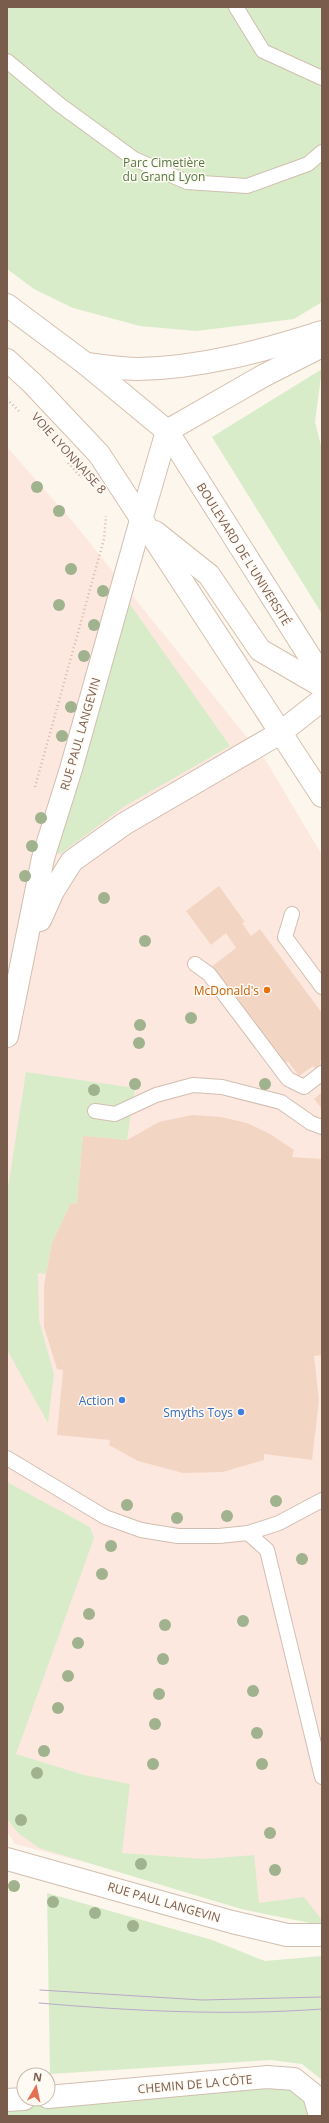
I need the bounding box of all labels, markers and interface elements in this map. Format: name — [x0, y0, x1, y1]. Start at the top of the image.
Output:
park label: Parc Cimetière du Grand Lyon — [123, 154, 205, 185]
street label: VOIE LYONNAISE 8 — [28, 409, 110, 497]
street label: BOULEVARD DE L'UNIVERSITÉ — [193, 479, 295, 629]
street label: RUE PAUL LANGEVIN — [56, 676, 104, 792]
place label: McDonald's — [194, 982, 259, 999]
marker: McDonald's — [262, 985, 272, 995]
place label: Action — [79, 1392, 114, 1409]
marker: Action — [117, 1395, 127, 1405]
place label: Smyths Toys — [163, 1404, 233, 1421]
marker: Smyths Toys — [236, 1407, 246, 1417]
street label: RUE PAUL LANGEVIN — [106, 1878, 222, 1926]
north arrow — [16, 2067, 56, 2107]
text: N — [32, 2069, 43, 2085]
street label: CHEMIN DE LA CÔTE — [137, 2071, 253, 2097]

